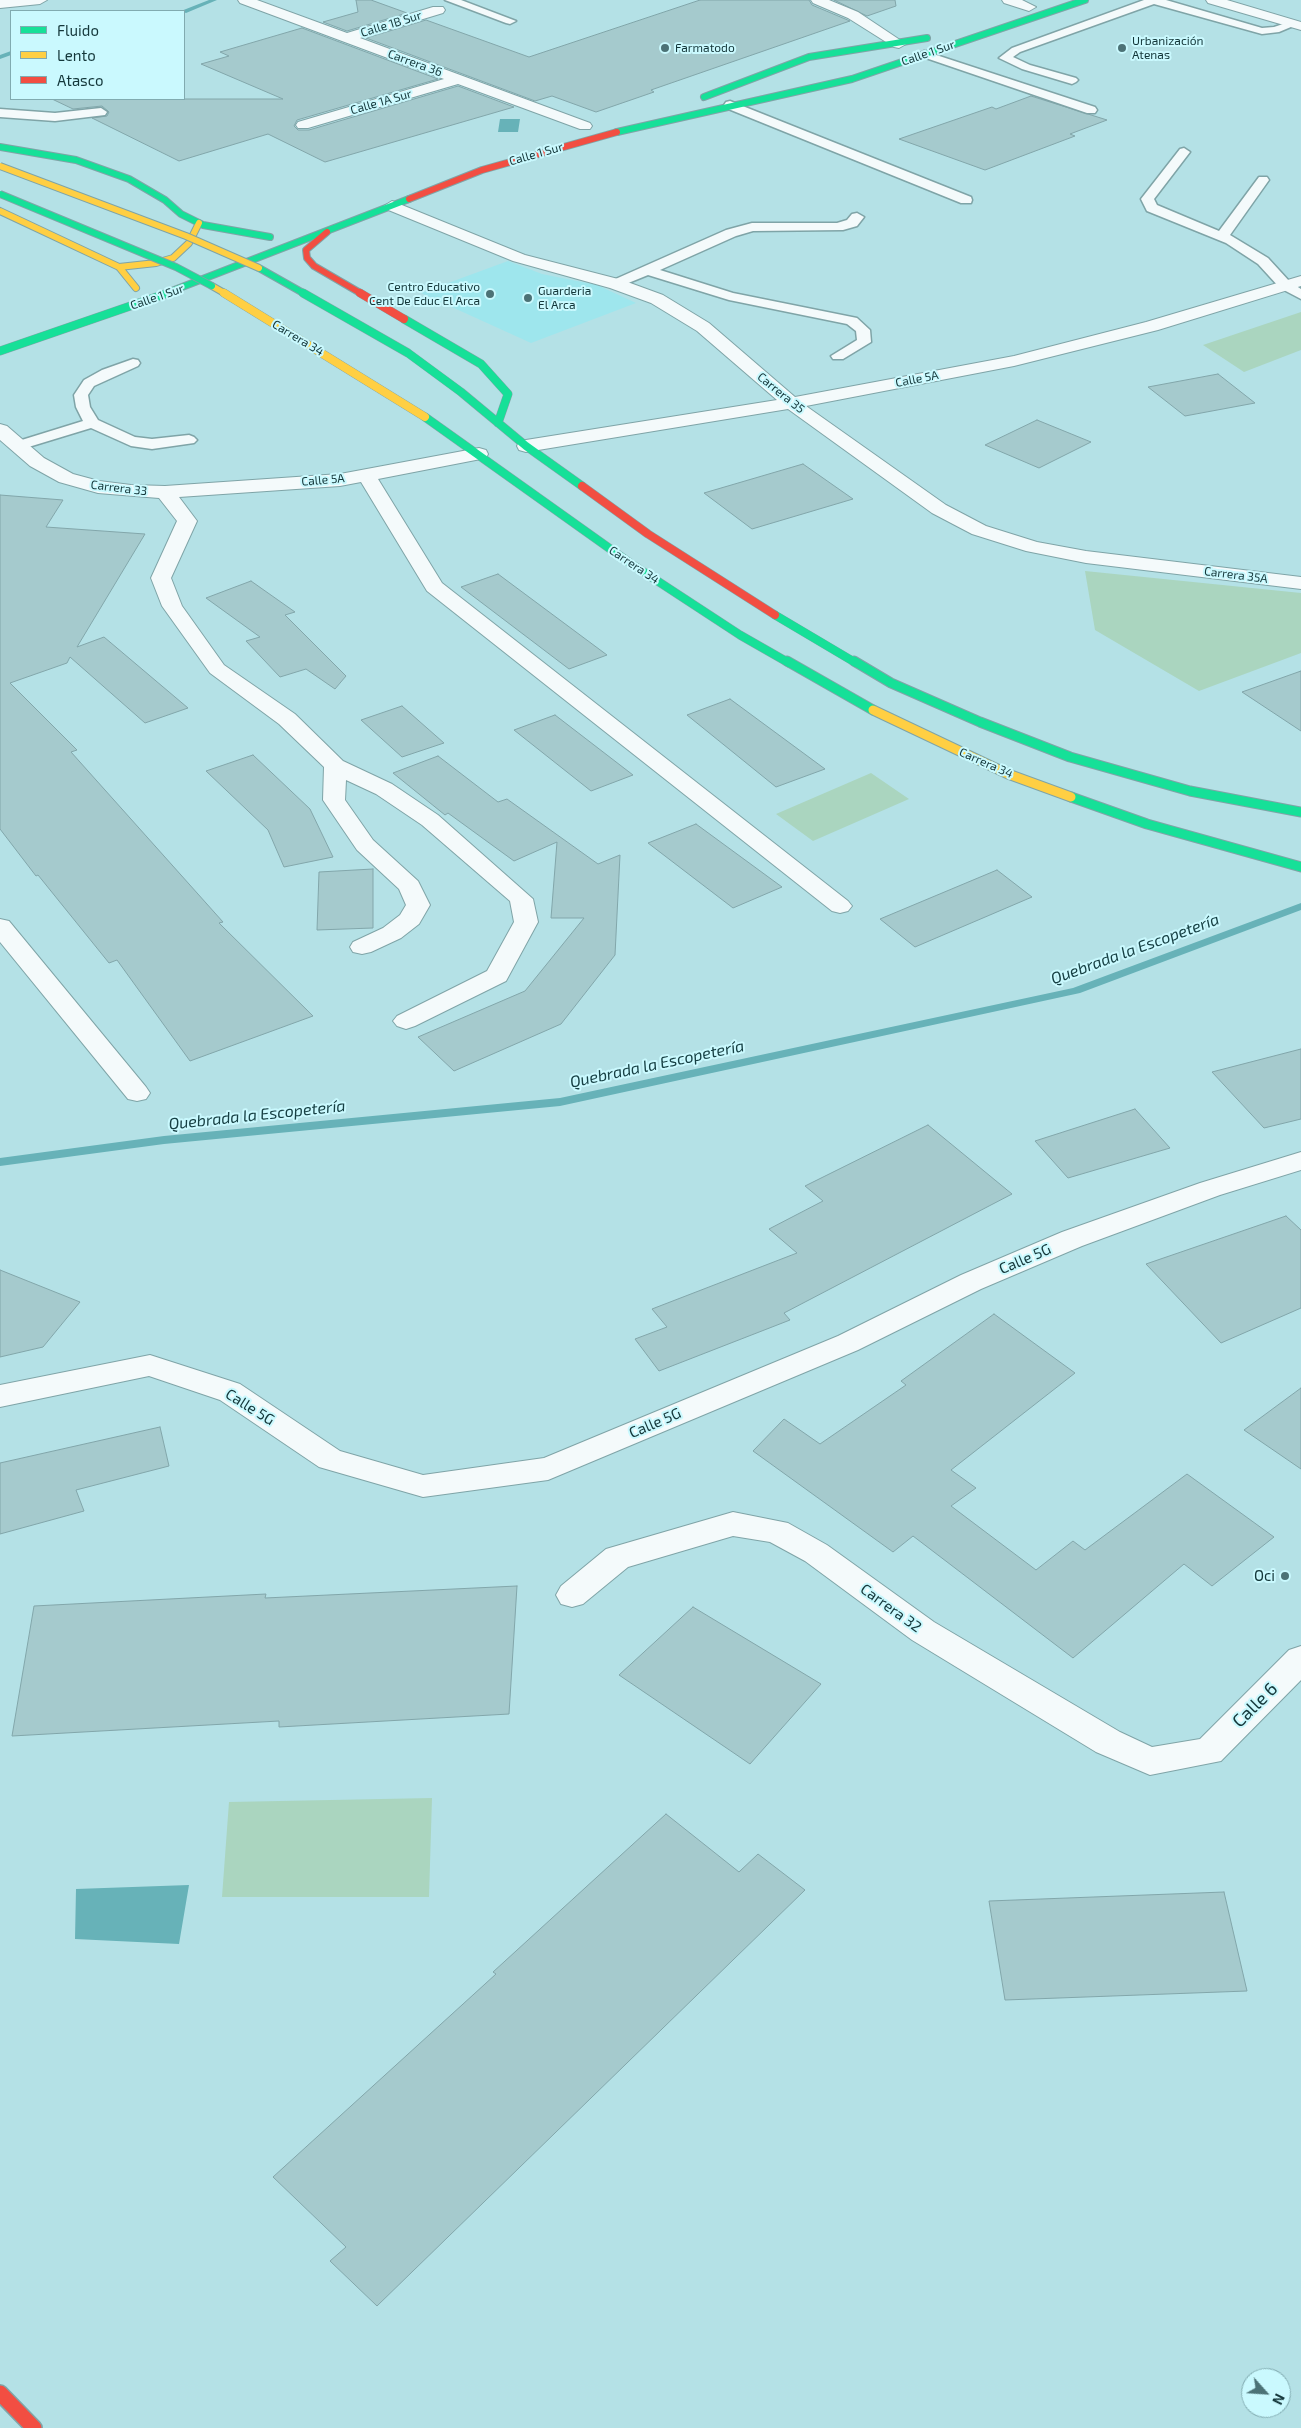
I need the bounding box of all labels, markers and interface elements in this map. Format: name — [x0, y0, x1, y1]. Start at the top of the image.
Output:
street label: Calle 1B Sur — [359, 8, 423, 40]
legend — [10, 10, 185, 100]
text: Fluido — [57, 21, 99, 39]
place label: Urbanización Atenas — [1132, 34, 1204, 62]
street label: Calle 1 Sur — [899, 37, 957, 69]
place label: Farmatodo — [675, 41, 735, 55]
marker: Farmatodo — [659, 42, 671, 54]
marker: Urbanización Atenas — [1116, 42, 1128, 54]
text: Lento — [57, 46, 96, 64]
street label: Carrera 36 — [386, 46, 444, 80]
text: Atasco — [57, 71, 103, 89]
street label: Calle 1A Sur — [349, 86, 413, 118]
street label: Calle 1 Sur — [507, 139, 565, 169]
place label: Centro Educativo Cent De Educ El Arca — [369, 280, 480, 308]
street label: Calle 1 Sur — [128, 281, 186, 313]
place label: Guarderia El Arca — [538, 284, 591, 312]
marker: Centro Educativo Cent De Educ El Arca — [484, 288, 496, 300]
marker: Guarderia El Arca — [522, 292, 534, 304]
street label: Carrera 34 — [270, 317, 326, 359]
street label: Calle 5A — [894, 368, 940, 390]
street label: Carrera 35 — [755, 370, 807, 416]
street label: Calle 5A — [301, 471, 345, 489]
street label: Carrera 33 — [90, 477, 148, 499]
street label: Carrera 34 — [606, 543, 662, 587]
street label: Carrera 35A — [1203, 564, 1269, 586]
street label: Carrera 34 — [957, 745, 1015, 781]
water label: Quebrada la Escopetería — [1048, 910, 1222, 988]
water label: Quebrada la Escopetería — [568, 1036, 746, 1092]
water label: Quebrada la Escopetería — [168, 1096, 346, 1134]
street label: Calle 5G — [996, 1240, 1054, 1278]
street label: Calle 5G — [222, 1385, 278, 1429]
street label: Calle 5G — [626, 1404, 684, 1442]
place label: Oci — [1254, 1567, 1275, 1585]
marker: Oci — [1279, 1570, 1291, 1582]
street label: Carrera 32 — [857, 1580, 925, 1636]
street label: Calle 6 — [1228, 1678, 1282, 1732]
north arrow — [1241, 2368, 1291, 2418]
text: N — [1269, 2391, 1289, 2408]

